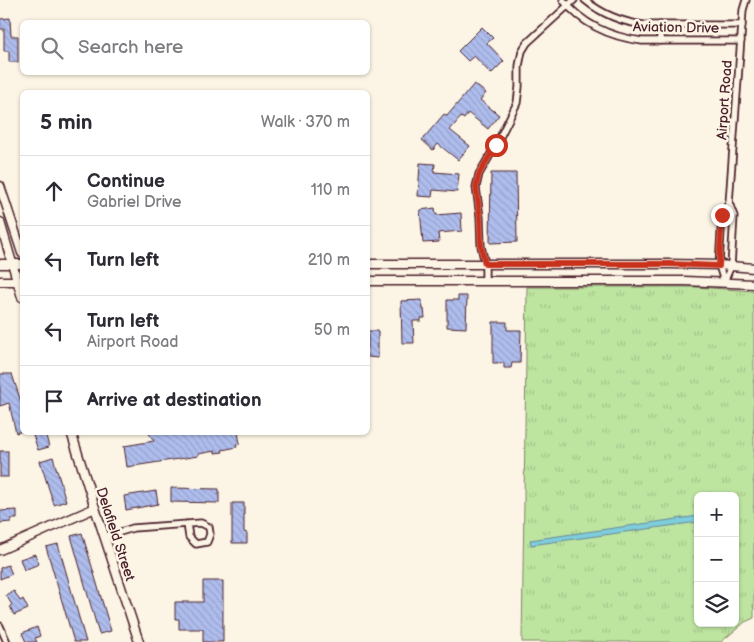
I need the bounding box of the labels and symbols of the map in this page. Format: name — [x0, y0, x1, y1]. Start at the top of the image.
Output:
street label: Aviation Drive — [633, 18, 719, 37]
street label: Airport Road — [713, 59, 736, 141]
route start — [485, 134, 508, 157]
route end — [711, 204, 734, 227]
street label: Delafield Street — [92, 485, 139, 584]

